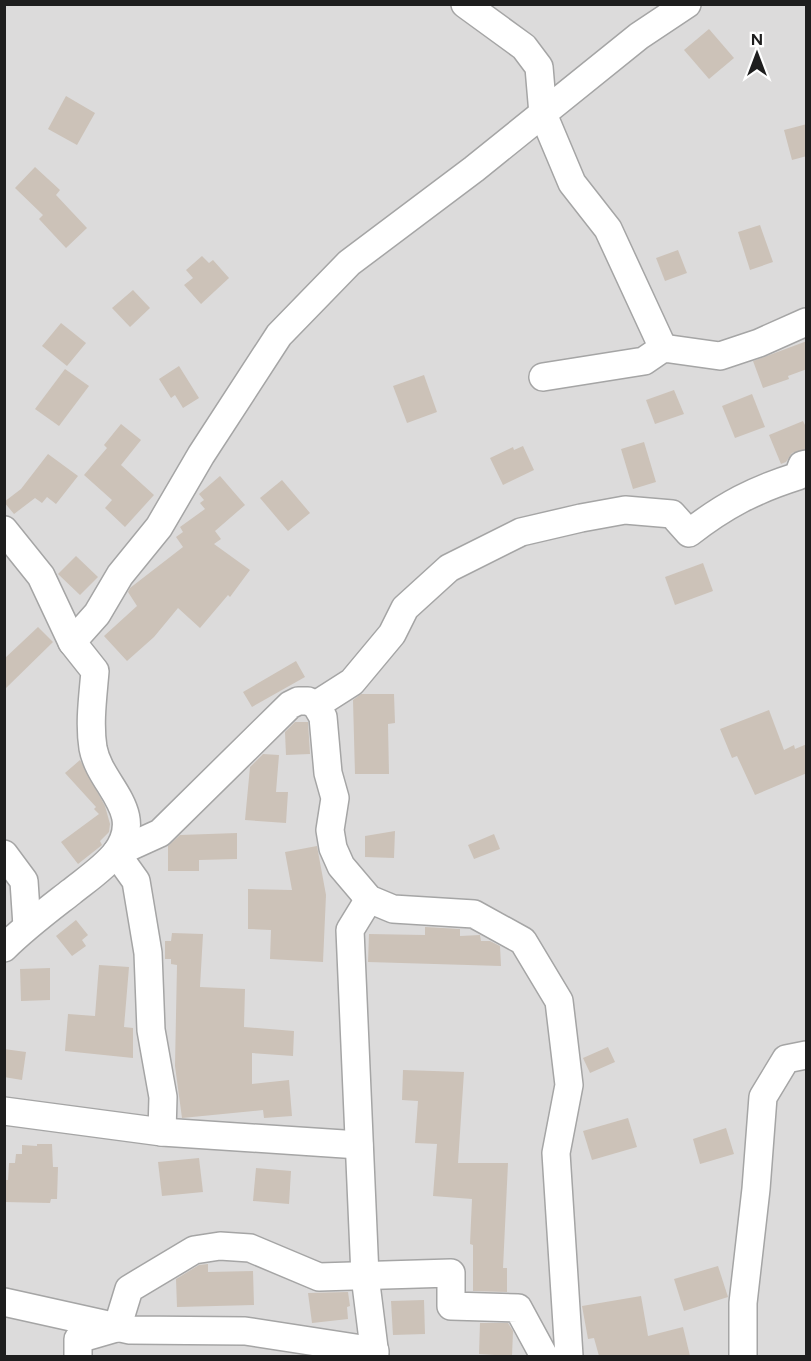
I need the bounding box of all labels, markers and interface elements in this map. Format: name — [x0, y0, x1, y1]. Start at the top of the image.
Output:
north arrow — [727, 24, 787, 84]
text: N — [751, 30, 763, 49]

